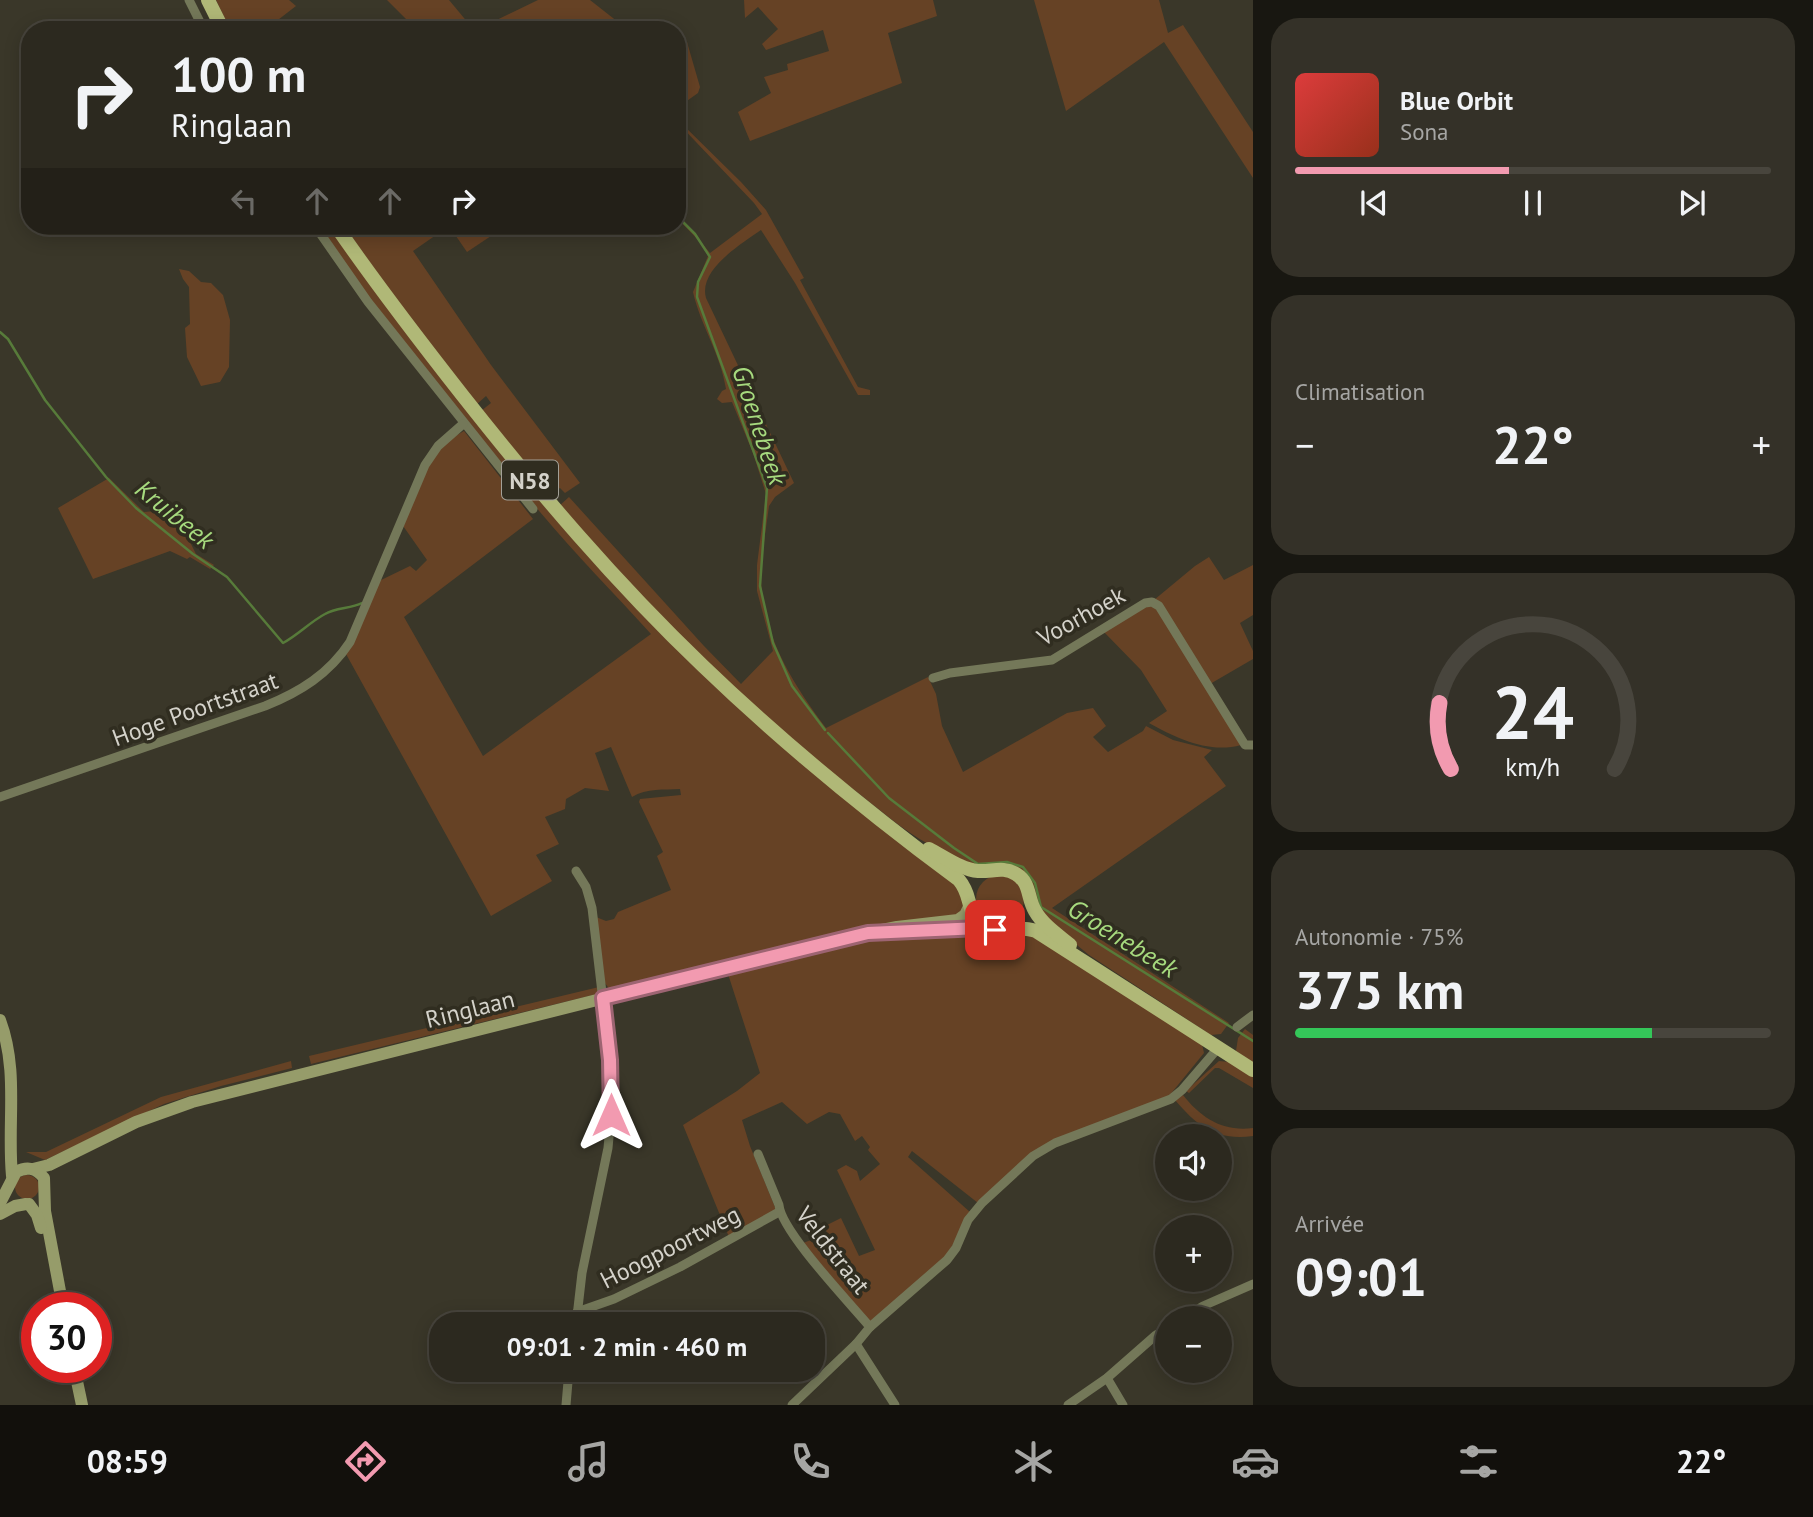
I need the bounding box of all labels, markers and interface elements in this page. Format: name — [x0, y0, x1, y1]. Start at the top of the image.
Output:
text: 100 m — [171, 42, 306, 106]
icon: right — [56, 49, 147, 140]
text: Blue Orbit — [1400, 84, 1513, 117]
text: Ringlaan — [171, 104, 292, 146]
text: Sona — [1400, 117, 1449, 146]
icon: left — [225, 182, 263, 220]
icon: ahead — [298, 182, 336, 220]
icon: ahead — [371, 182, 409, 220]
icon: right — [444, 182, 482, 220]
icon: previous — [1355, 184, 1393, 222]
icon: pause — [1514, 184, 1552, 222]
icon: next — [1673, 184, 1711, 222]
water label: Groenebeek — [725, 361, 795, 490]
text: Climatisation — [1295, 377, 1425, 406]
text: 22° — [1492, 411, 1574, 478]
text: − — [1295, 420, 1314, 469]
text: + — [1752, 420, 1771, 469]
road number: N58 — [502, 460, 558, 500]
water label: Kruibeek — [129, 472, 222, 557]
street label: Voorhoek — [1031, 579, 1131, 653]
street label: Hoge Poortstraat — [108, 665, 282, 753]
text: 24 — [1492, 665, 1574, 759]
text: km/h — [1506, 750, 1560, 782]
water label: Groenebeek — [1062, 891, 1185, 985]
pin — [965, 900, 1025, 960]
icon: arrive — [976, 911, 1014, 949]
text: Autonomie · 75% — [1295, 922, 1463, 951]
text: 375 km — [1295, 956, 1464, 1023]
street label: Ringlaan — [422, 983, 518, 1035]
position arrow — [574, 1078, 648, 1152]
map controls — [1155, 1124, 1232, 1383]
button: sound — [1155, 1124, 1232, 1201]
street label: Hoogpoortweg — [595, 1199, 745, 1295]
street label: Veldstraat — [789, 1199, 877, 1300]
text: Arrivée — [1295, 1209, 1364, 1238]
button: + — [1155, 1215, 1232, 1292]
text: 09:01 — [1295, 1243, 1427, 1310]
speed limit sign: 30 — [21, 1292, 112, 1383]
button: − — [1155, 1306, 1232, 1383]
text: 09:01 · 2 min · 460 m — [507, 1330, 747, 1363]
icon: directions — [341, 1437, 390, 1486]
icon: music — [564, 1437, 613, 1486]
icon: phone — [786, 1437, 835, 1486]
icon: climate — [1009, 1437, 1058, 1486]
icon: car — [1231, 1437, 1280, 1486]
icon: filters — [1454, 1437, 1503, 1486]
text: 08:59 — [87, 1440, 168, 1482]
text: 22° — [1676, 1440, 1726, 1482]

